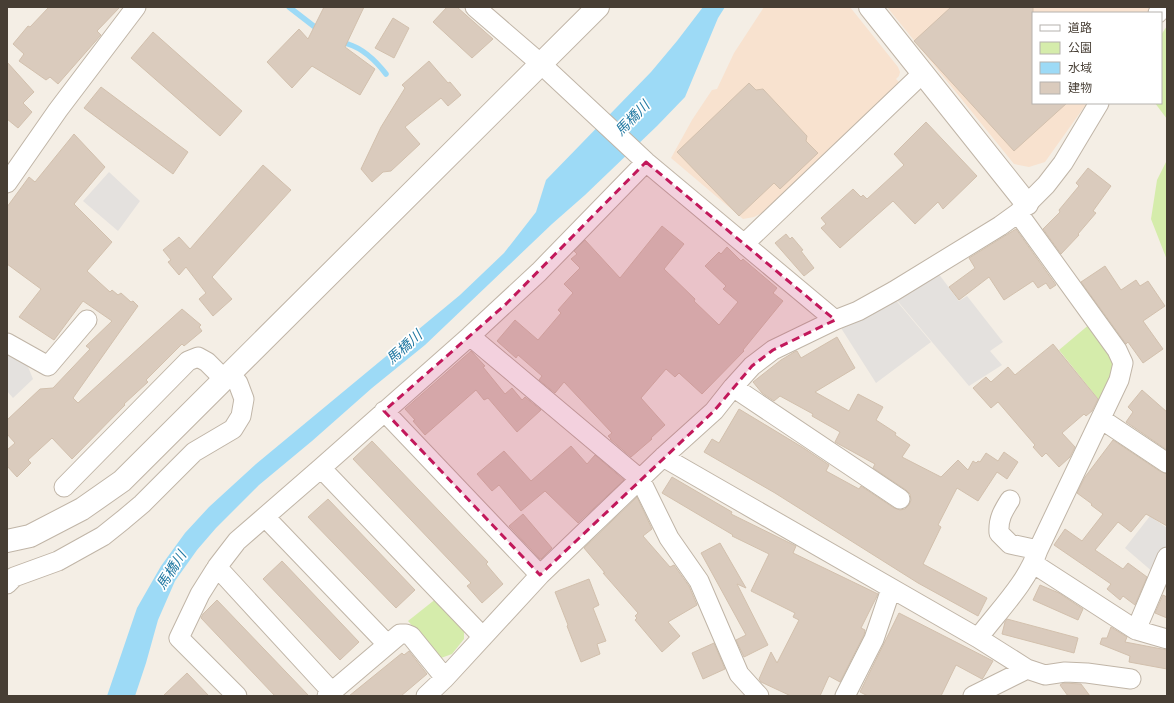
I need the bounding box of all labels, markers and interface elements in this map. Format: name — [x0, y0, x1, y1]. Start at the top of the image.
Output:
legend — [1032, 12, 1162, 104]
text: 道路 — [1068, 20, 1092, 36]
text: 公園 — [1068, 40, 1092, 56]
text: 水域 — [1068, 60, 1092, 76]
text: 建物 — [1068, 80, 1092, 96]
water label: 馬橋川 — [611, 95, 654, 139]
water label: 馬橋川 — [382, 325, 427, 368]
water label: 馬橋川 — [152, 546, 191, 593]

